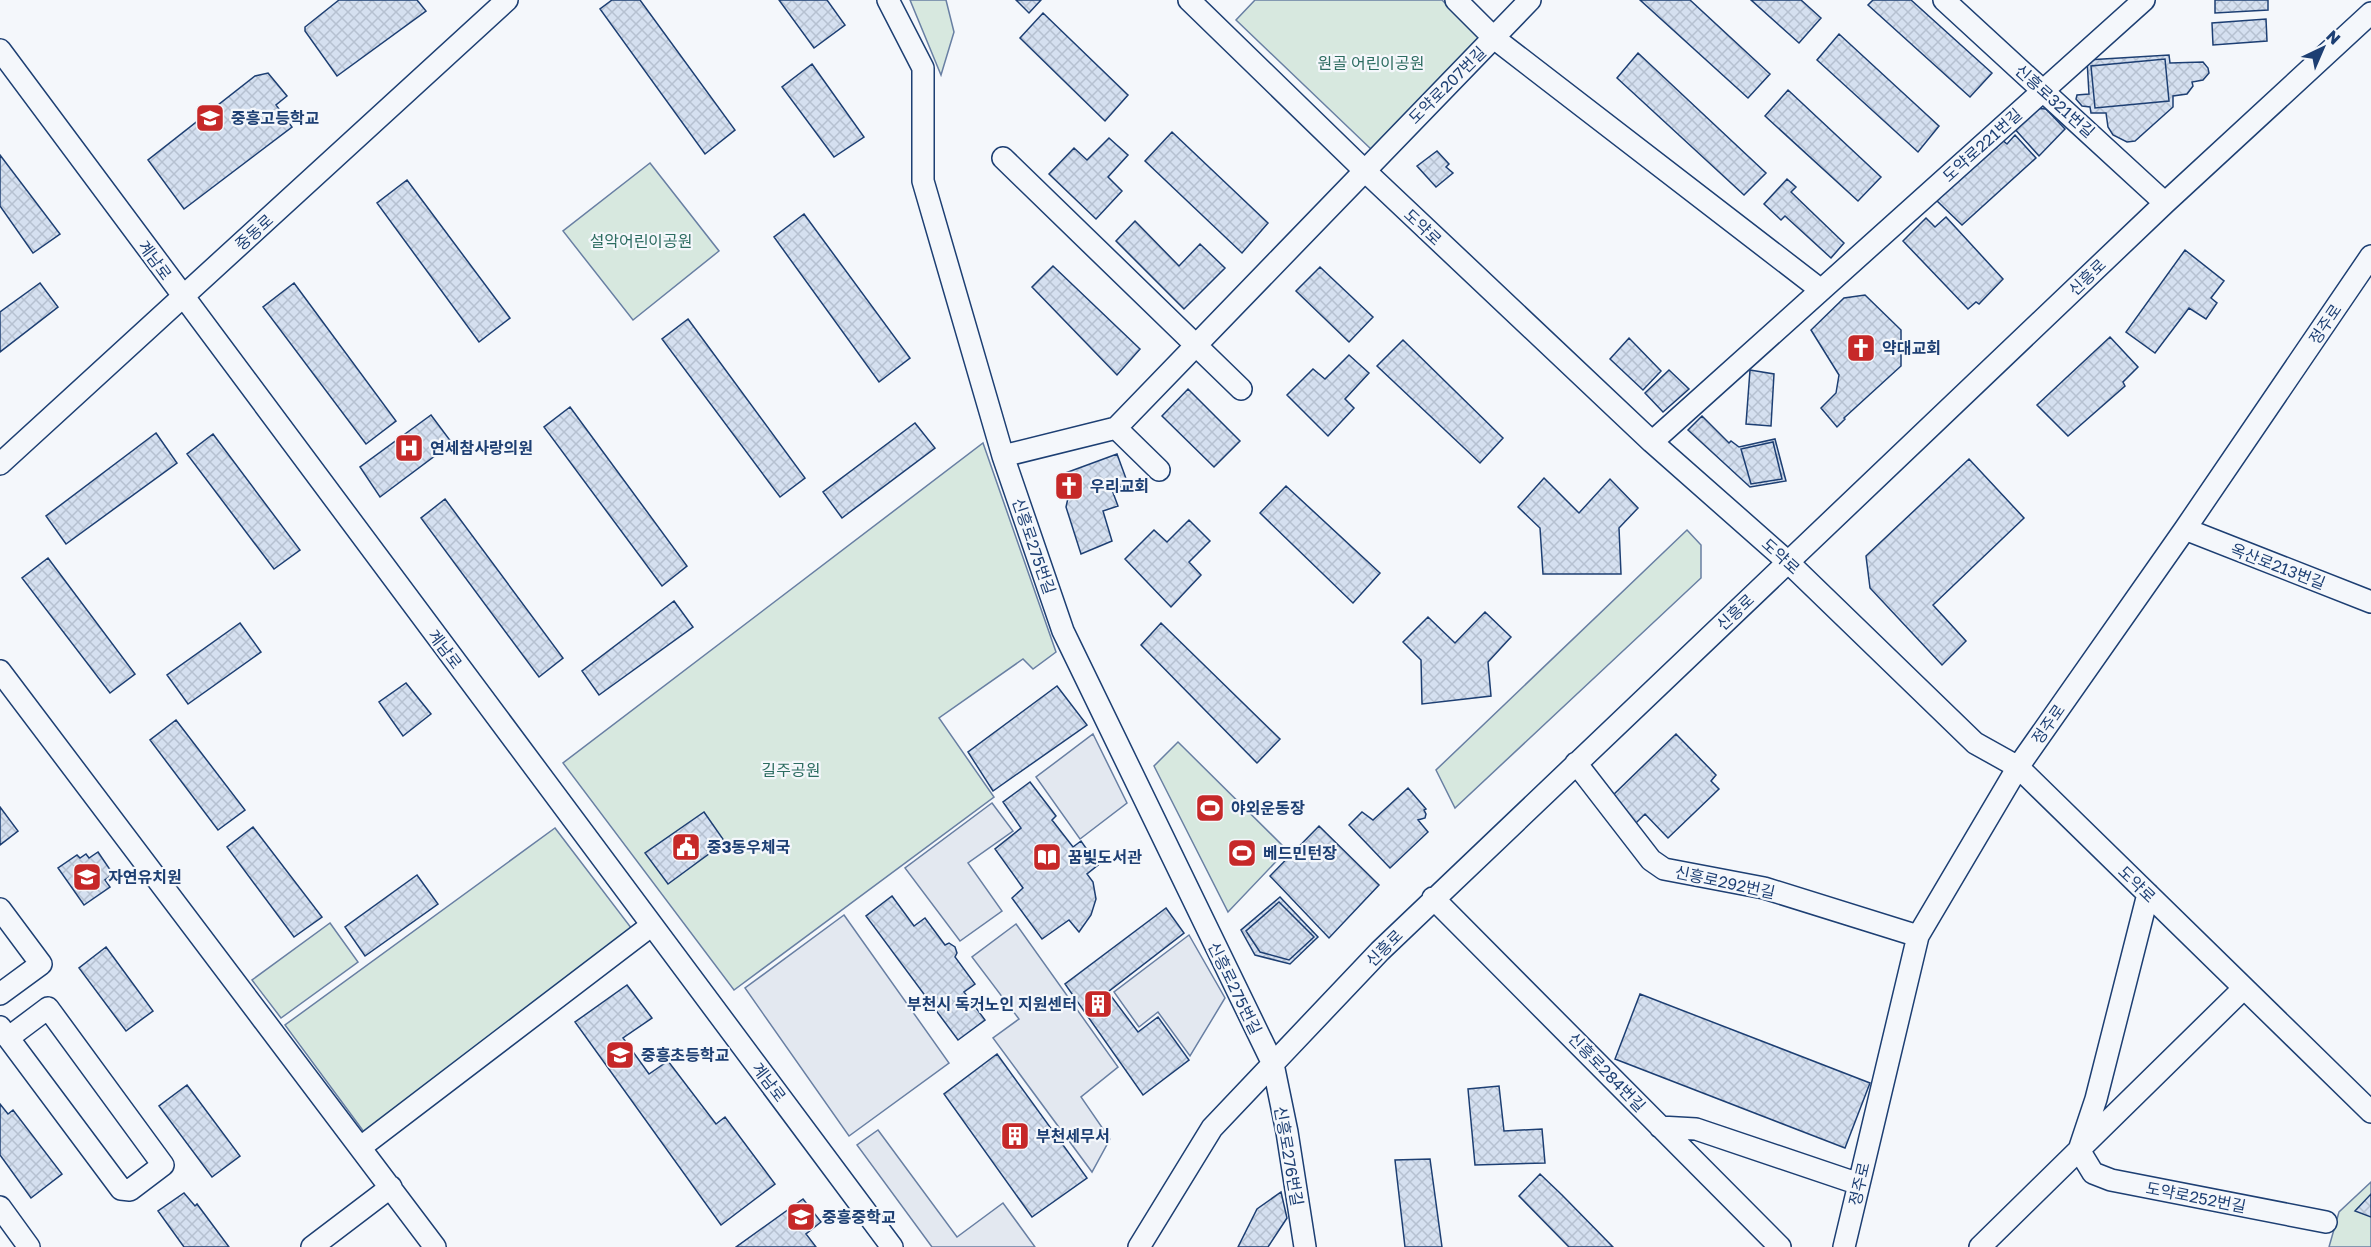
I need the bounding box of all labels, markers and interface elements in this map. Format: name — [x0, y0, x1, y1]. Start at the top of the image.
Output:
north arrow — [2293, 18, 2353, 78]
text: N — [2322, 26, 2345, 49]
street label: 도약로207번길 — [1404, 42, 1490, 128]
park label: 원골 어린이공원 — [1317, 53, 1425, 73]
street label: 신흥로321번길 — [2011, 60, 2099, 142]
school or university icon: 중흥고등학교 — [194, 102, 226, 134]
street label: 도약로221번길 — [1938, 104, 2026, 186]
place label: 중흥고등학교 — [231, 108, 320, 128]
street label: 도약로 — [1400, 205, 1446, 250]
street label: 중동로 — [231, 210, 277, 254]
park label: 설악어린이공원 — [589, 231, 693, 251]
street label: 계남로 — [134, 236, 176, 284]
street label: 신흥로 — [2064, 254, 2110, 300]
street label: 정주로 — [2304, 300, 2346, 348]
church icon: 약대교회 — [1845, 332, 1877, 364]
place label: 약대교회 — [1882, 338, 1941, 358]
hospital icon: 연세참사랑의원 — [393, 432, 425, 464]
place label: 연세참사랑의원 — [430, 438, 533, 458]
church icon: 우리교회 — [1053, 470, 1085, 502]
place label: 우리교회 — [1090, 476, 1149, 496]
street label: 신흥로275번길 — [1008, 495, 1060, 597]
street label: 도약로 — [1758, 534, 1804, 578]
street label: 옥산로213번길 — [2228, 539, 2328, 593]
street label: 신흥로 — [1712, 589, 1758, 634]
street label: 계남로 — [424, 625, 466, 673]
street label: 정주로 — [2027, 700, 2069, 748]
park label: 길주공원 — [762, 760, 820, 780]
sports icon: 야외운동장 — [1194, 792, 1226, 824]
place label: 야외운동장 — [1231, 798, 1305, 818]
public building icon: 중3동우체국 — [670, 831, 702, 863]
place label: 중3동우체국 — [707, 837, 790, 857]
sports icon: 베드민턴장 — [1226, 837, 1258, 869]
library icon: 꿈빛도서관 — [1031, 841, 1063, 873]
place label: 베드민턴장 — [1263, 843, 1337, 863]
place label: 꿈빛도서관 — [1068, 847, 1142, 867]
school or university icon: 자연유치원 — [71, 861, 103, 893]
street label: 도약로 — [2114, 861, 2160, 907]
street label: 신흥로292번길 — [1673, 862, 1777, 902]
place label: 자연유치원 — [108, 867, 182, 887]
street label: 신흥로 — [1361, 925, 1407, 971]
street label: 신흥로275번길 — [1204, 938, 1266, 1038]
building icon: 부천시 독거노인 지원센터 — [1082, 988, 1114, 1020]
place label: 부천시 독거노인 지원센터 — [907, 994, 1077, 1014]
street label: 신흥로284번길 — [1564, 1028, 1650, 1116]
school or university icon: 중흥초등학교 — [604, 1039, 636, 1071]
place label: 중흥초등학교 — [641, 1045, 730, 1065]
street label: 계남로 — [748, 1058, 790, 1106]
street label: 신흥로276번길 — [1270, 1105, 1308, 1207]
building icon: 부천세무서 — [999, 1120, 1031, 1152]
place label: 부천세무서 — [1036, 1126, 1110, 1146]
street label: 정주로 — [1844, 1160, 1874, 1208]
street label: 도약로252번길 — [2144, 1178, 2248, 1216]
school or university icon: 중흥중학교 — [785, 1201, 817, 1233]
place label: 중흥중학교 — [822, 1207, 896, 1227]

